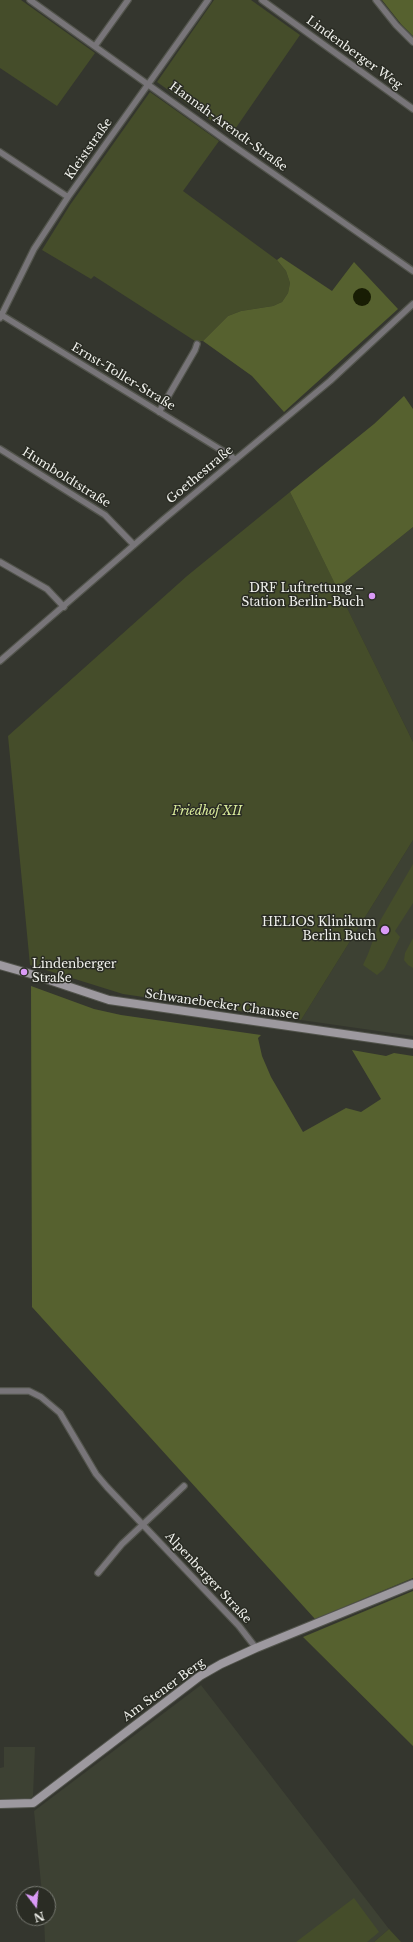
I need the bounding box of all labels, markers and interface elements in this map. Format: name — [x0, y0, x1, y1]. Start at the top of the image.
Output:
street label: Lindenberger Weg — [303, 13, 405, 93]
street label: Hannah-Arendt-Straße — [166, 79, 290, 175]
street label: Kleiststraße — [63, 116, 115, 182]
street label: Ernst-Toller-Straße — [68, 340, 178, 414]
street label: Goethestraße — [164, 443, 236, 507]
street label: Humboldtstraße — [19, 445, 113, 511]
place label: DRF Luftrettung – Station Berlin-Buch — [242, 582, 364, 610]
marker: DRF Luftrettung – Station Berlin-Buch — [367, 591, 377, 601]
park label: Friedhof XII — [172, 805, 242, 819]
place label: HELIOS Klinikum Berlin Buch — [262, 916, 376, 944]
marker: HELIOS Klinikum Berlin Buch — [379, 924, 391, 936]
place label: Lindenberger Straße — [32, 958, 117, 986]
marker: Lindenberger Straße — [19, 967, 29, 977]
street label: Schwanebecker Chaussee — [144, 987, 300, 1023]
street label: Alpenberger Straße — [162, 1529, 254, 1627]
street label: Am Stener Berg — [120, 1655, 208, 1725]
north arrow — [16, 1886, 56, 1926]
text: N — [32, 1908, 46, 1925]

